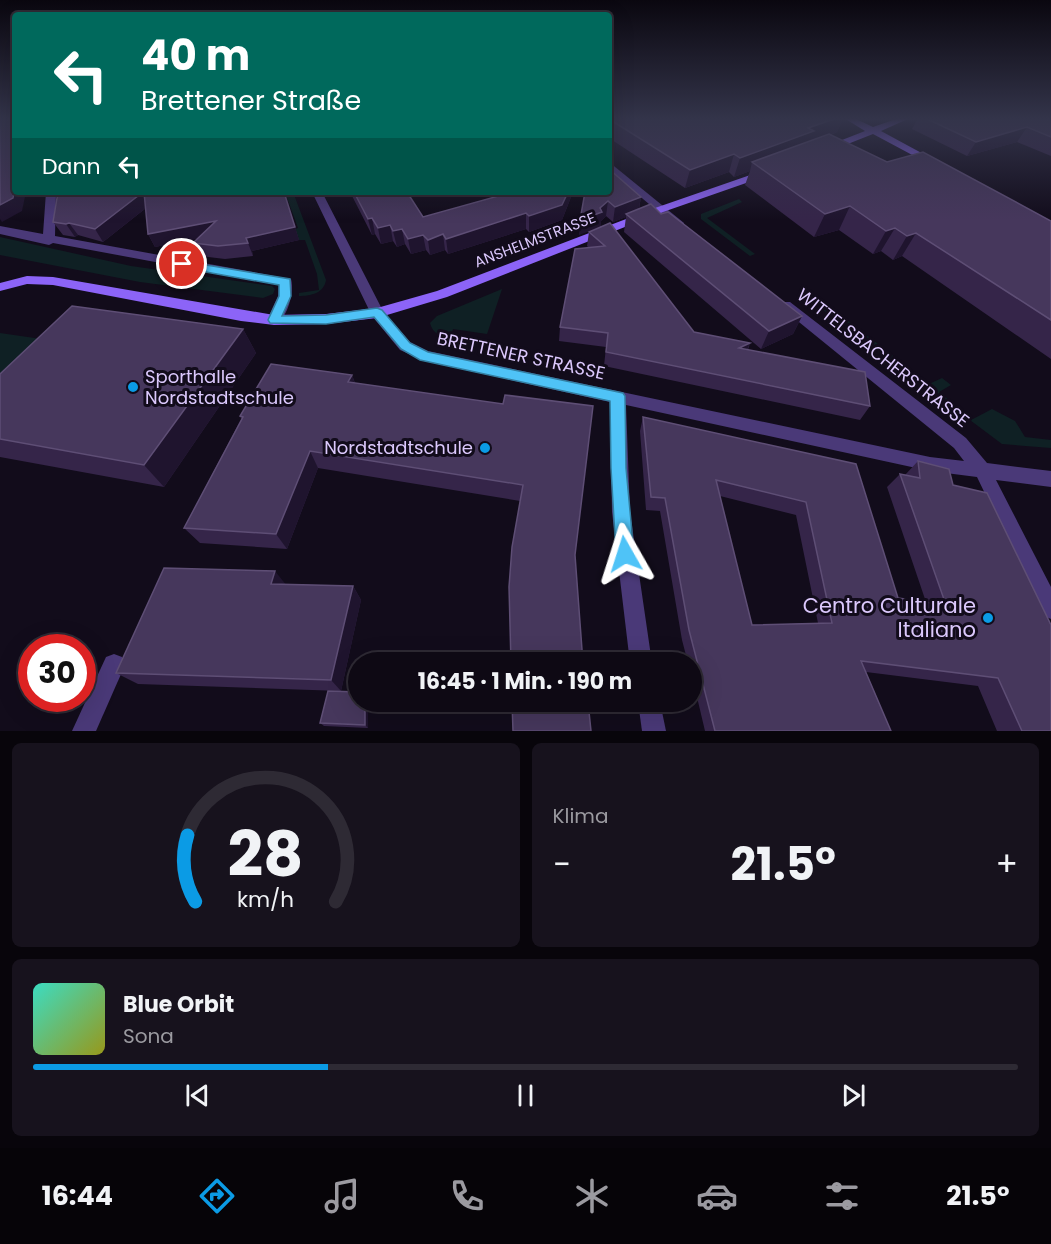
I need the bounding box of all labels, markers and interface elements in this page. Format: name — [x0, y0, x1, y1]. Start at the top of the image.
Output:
text: 40 m — [141, 26, 250, 85]
icon: left — [42, 36, 120, 114]
text: Brettener Straße — [141, 82, 361, 119]
icon: left — [113, 150, 146, 183]
text: Dann — [42, 151, 101, 182]
street label: ANSHELMSTRASSE — [471, 207, 599, 272]
pin — [156, 238, 207, 289]
icon: arrive — [165, 247, 198, 280]
street label: WITTELSBACHERSTRASSE — [792, 282, 975, 433]
street label: BRETTENER STRASSE — [435, 325, 607, 386]
place label: Sporthalle Nordstadtschule — [145, 364, 294, 410]
marker: Sporthalle Nordstadtschule — [126, 380, 140, 394]
place label: Nordstadtschule — [324, 435, 473, 460]
marker: Nordstadtschule — [478, 441, 492, 455]
position arrow — [593, 522, 657, 586]
place label: Centro Culturale Italiano — [803, 591, 976, 644]
marker: Centro Culturale Italiano — [981, 611, 995, 625]
speed limit sign: 30 — [18, 634, 96, 712]
text: 16:45 · 1 Min. · 190 m — [418, 666, 632, 697]
text: Klima — [553, 802, 608, 830]
text: 28 — [228, 810, 304, 898]
text: 21.5° — [730, 833, 836, 896]
text: − — [553, 841, 571, 888]
text: + — [995, 841, 1018, 888]
text: km/h — [237, 884, 294, 915]
text: Blue Orbit — [123, 989, 234, 1020]
text: Sona — [123, 1022, 174, 1050]
icon: previous — [181, 1079, 214, 1112]
icon: pause — [509, 1079, 542, 1112]
icon: next — [837, 1079, 870, 1112]
icon: directions — [196, 1175, 238, 1217]
icon: music — [321, 1175, 363, 1217]
icon: phone — [446, 1175, 488, 1217]
icon: climate — [571, 1175, 613, 1217]
icon: car — [696, 1175, 738, 1217]
icon: filters — [821, 1175, 863, 1217]
text: 16:44 — [42, 1177, 113, 1214]
text: 21.5° — [946, 1177, 1009, 1214]

